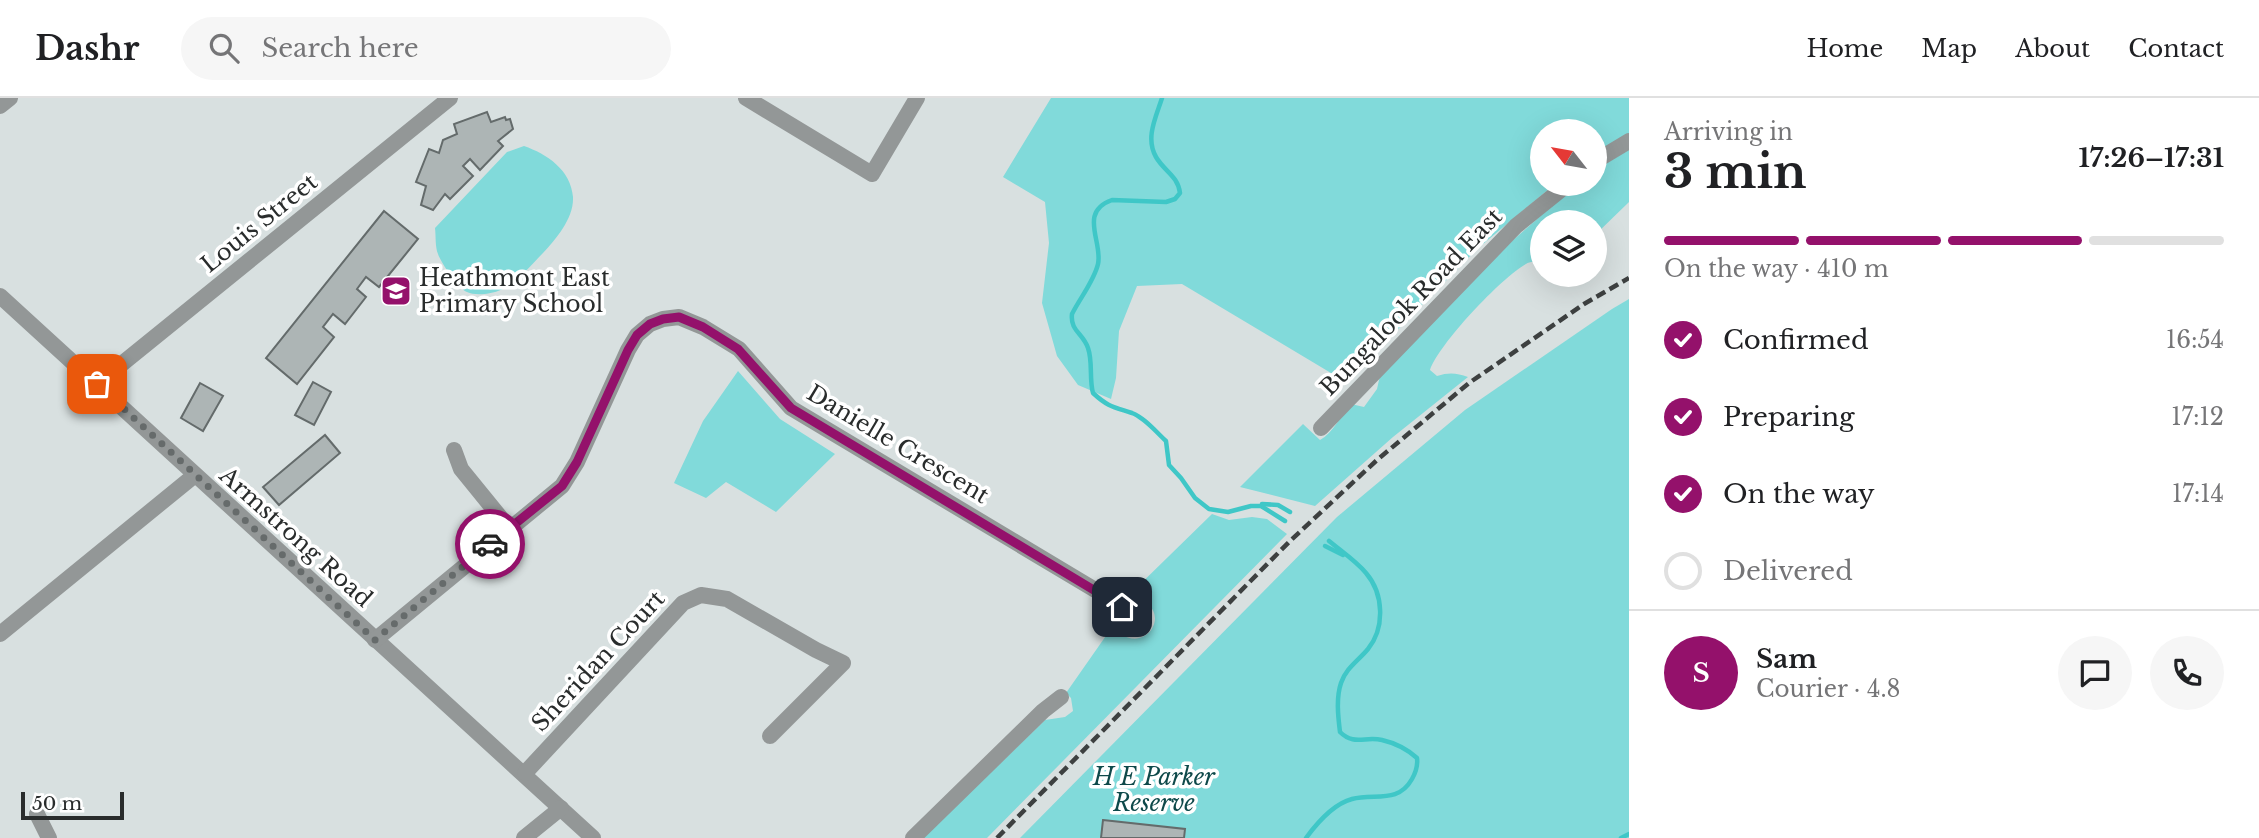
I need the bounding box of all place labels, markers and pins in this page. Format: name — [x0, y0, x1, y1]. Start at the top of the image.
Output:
place label: Heathmont East Primary School — [419, 264, 610, 318]
school or university icon: Heathmont East Primary School — [379, 274, 413, 308]
pin — [67, 354, 127, 414]
pin — [1092, 577, 1152, 637]

